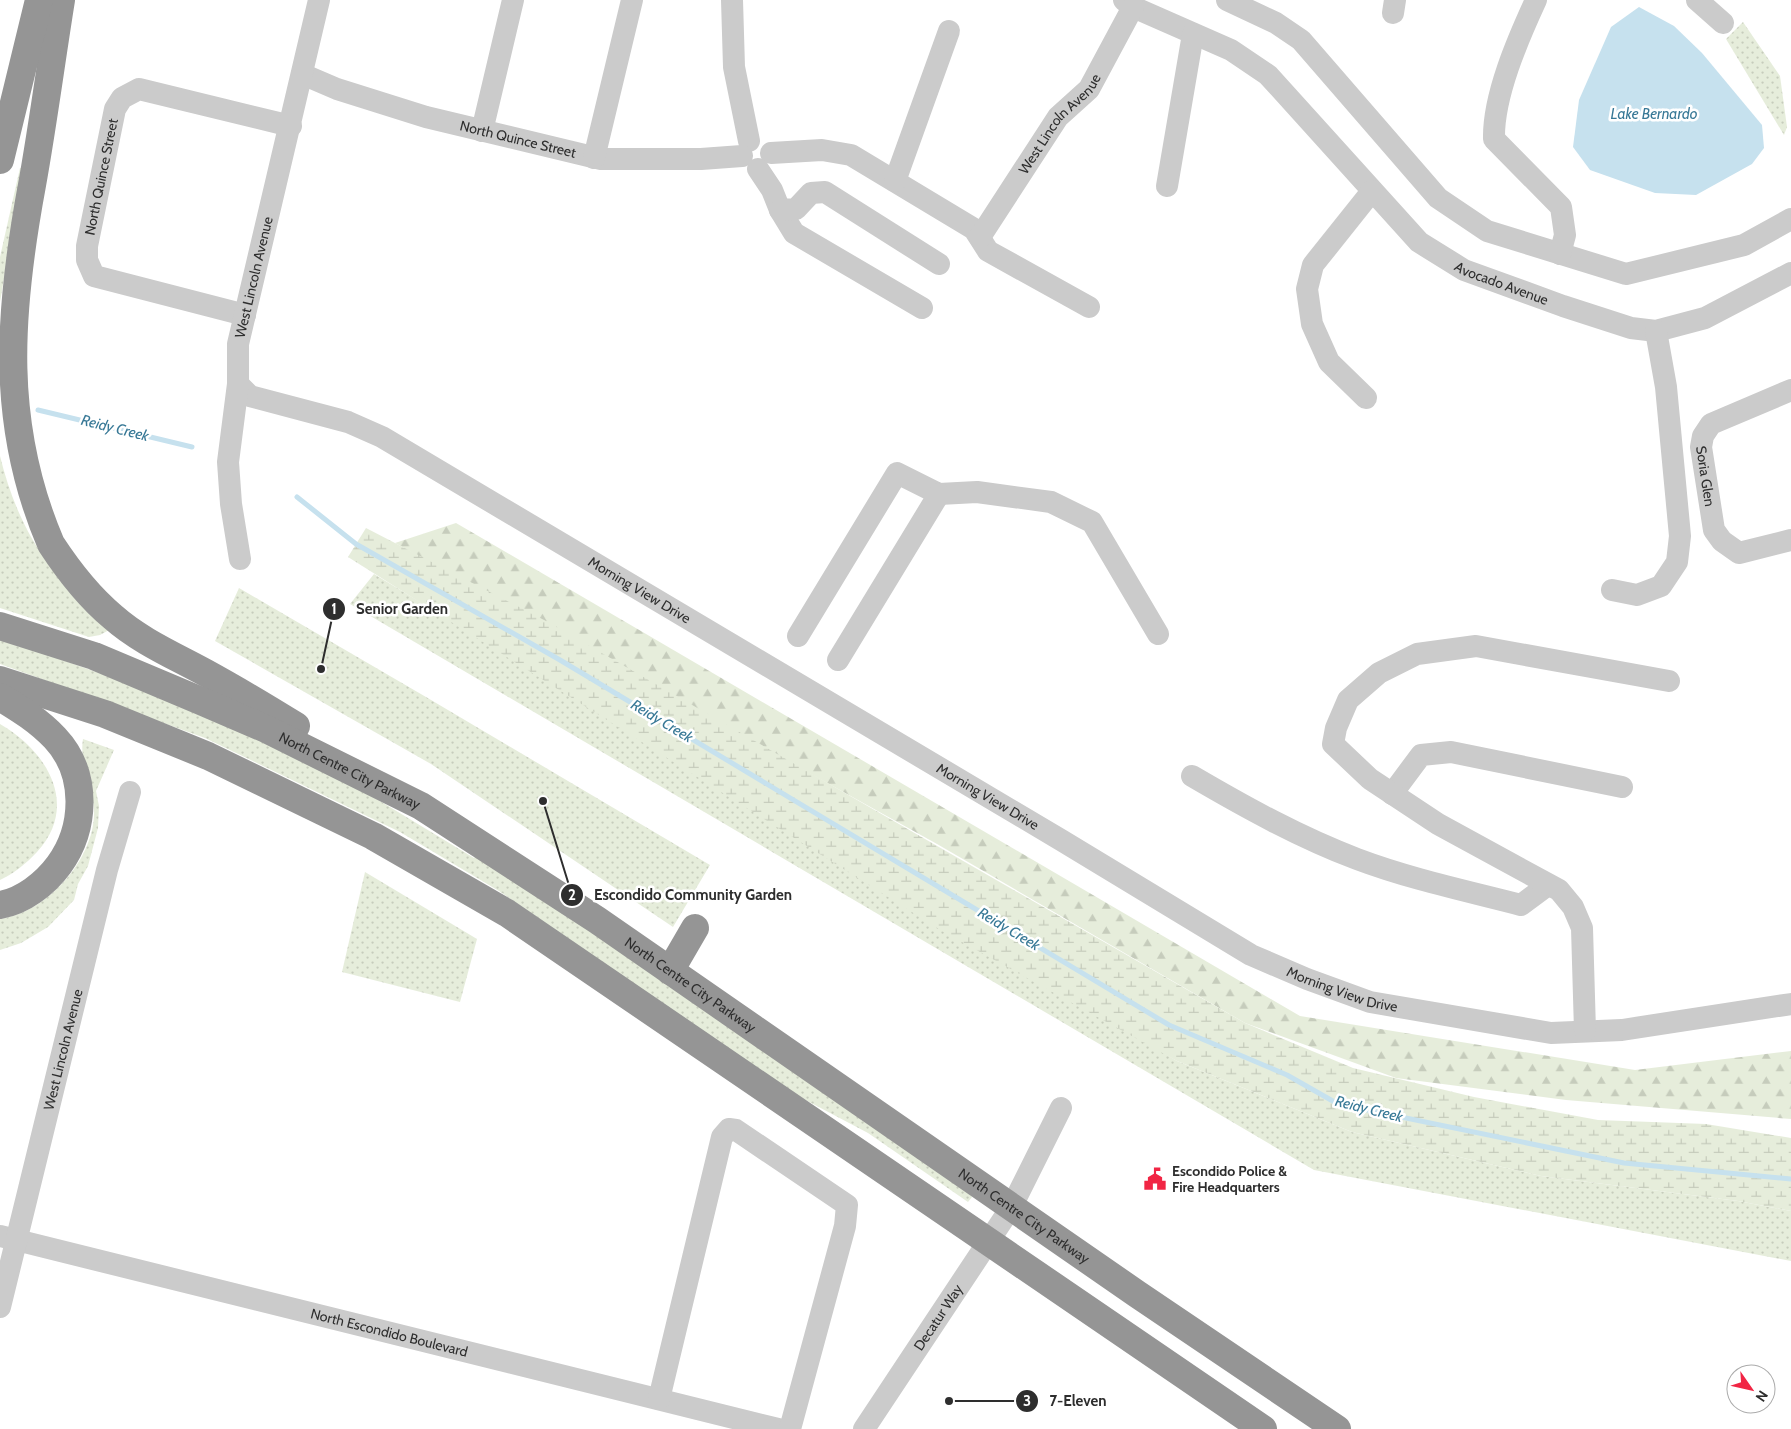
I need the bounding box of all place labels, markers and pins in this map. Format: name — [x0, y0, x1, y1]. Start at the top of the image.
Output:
callout: Senior Garden — [321, 594, 458, 624]
callout: Escondido Community Garden — [559, 880, 802, 910]
place label: Escondido Police & Fire Headquarters — [1172, 1162, 1287, 1196]
public building icon: Escondido Police & Fire Headquarters — [1142, 1166, 1168, 1192]
callout: 7-Eleven — [1015, 1386, 1117, 1416]

